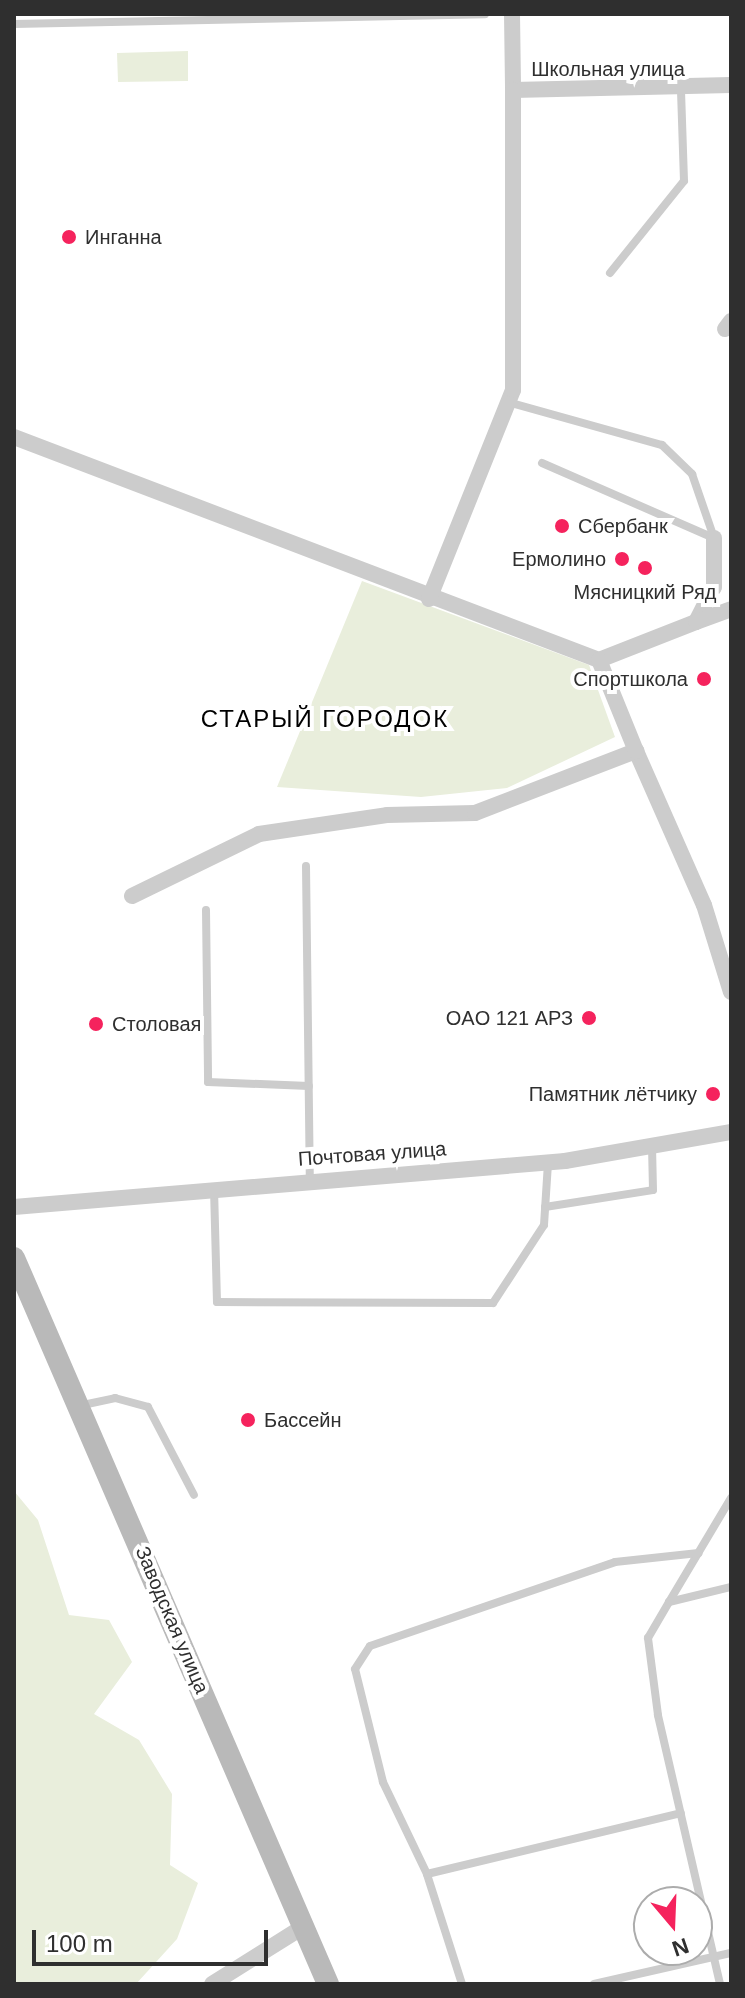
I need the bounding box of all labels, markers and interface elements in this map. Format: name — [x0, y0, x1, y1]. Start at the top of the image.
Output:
street label: Школьная улица — [531, 57, 685, 81]
place label: Инганна — [85, 225, 162, 249]
marker: Инганна — [60, 228, 78, 246]
place label: Сбербанк — [578, 514, 668, 538]
marker: Сбербанк — [553, 517, 571, 535]
place label: Ермолино — [512, 547, 606, 571]
marker: Ермолино — [613, 550, 631, 568]
marker: Мясницкий Ряд — [636, 559, 654, 577]
place label: Мясницкий Ряд — [574, 580, 716, 604]
place label: Спортшкола — [573, 667, 688, 691]
marker: Спортшкола — [695, 670, 713, 688]
district label: СТАРЫЙ ГОРОДОК — [201, 705, 449, 733]
place label: OAO 121 АРЗ — [446, 1006, 573, 1030]
marker: OAO 121 АРЗ — [580, 1009, 598, 1027]
place label: Столовая — [112, 1012, 201, 1036]
marker: Столовая — [87, 1015, 105, 1033]
place label: Памятник лётчику — [529, 1082, 697, 1106]
marker: Памятник лётчику — [704, 1085, 722, 1103]
street label: Почтовая улица — [297, 1137, 447, 1171]
place label: Бассейн — [264, 1408, 342, 1432]
marker: Бассейн — [239, 1411, 257, 1429]
street label: Заводская улица — [130, 1543, 214, 1697]
north arrow — [633, 1886, 713, 1966]
scale bar — [36, 1914, 272, 1964]
text: 100 m — [46, 1930, 113, 1957]
text: N — [669, 1933, 692, 1962]

